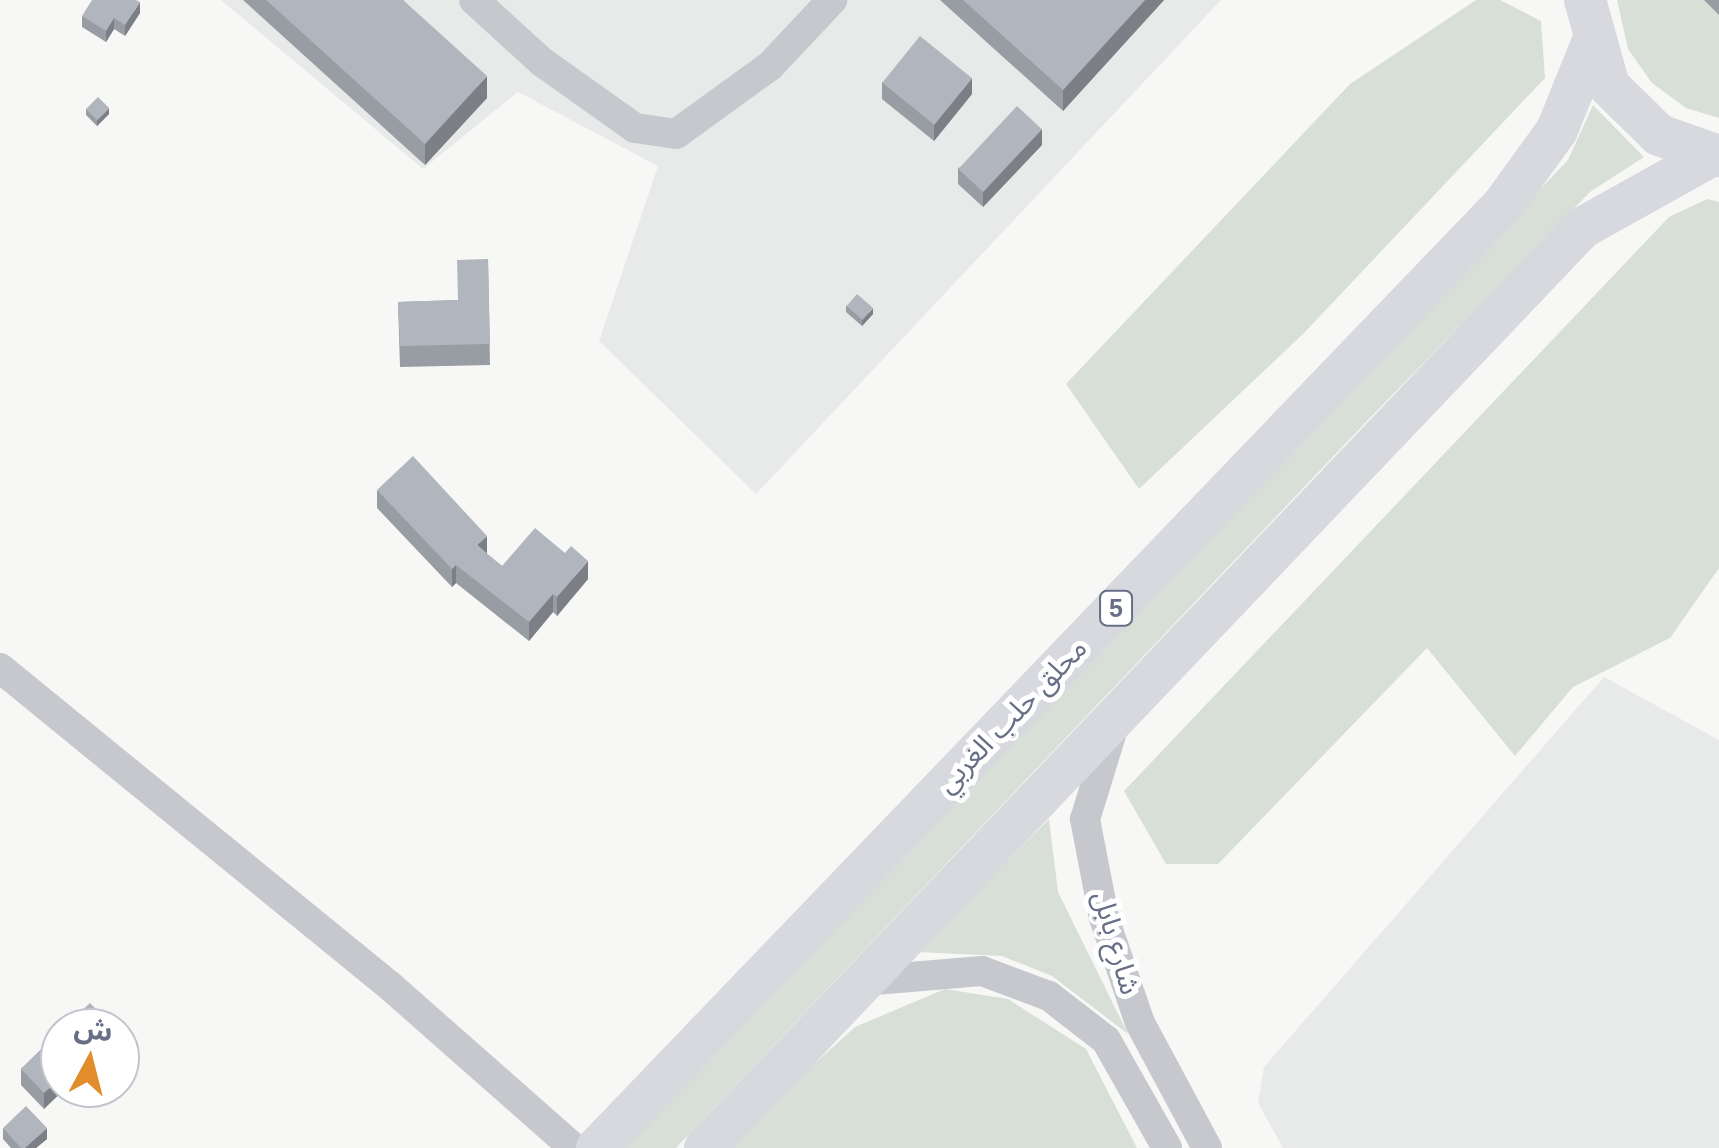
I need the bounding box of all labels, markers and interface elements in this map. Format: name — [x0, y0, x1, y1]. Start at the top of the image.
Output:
road number: 5 — [1098, 588, 1134, 628]
street label: محلق حلب الغربي — [930, 632, 1094, 800]
street label: شارع بابل — [1085, 887, 1147, 999]
north arrow — [40, 1008, 140, 1108]
text: ش — [73, 1012, 114, 1047]

